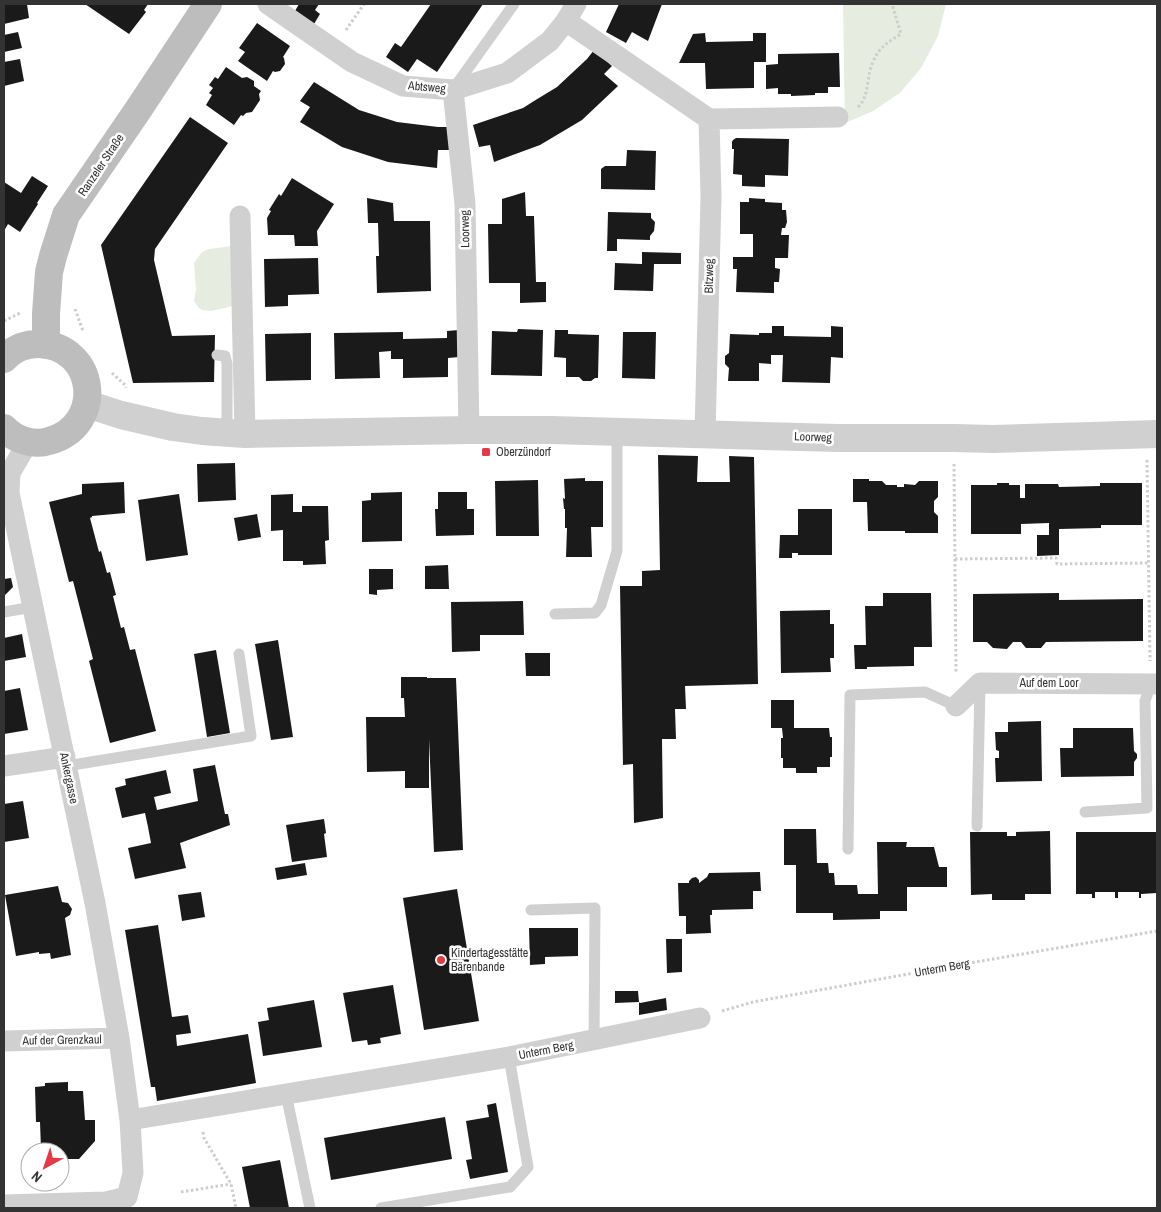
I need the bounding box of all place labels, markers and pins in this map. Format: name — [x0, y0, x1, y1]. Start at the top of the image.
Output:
place label: Oberzündorf — [496, 444, 551, 460]
marker: Oberzündorf — [480, 446, 492, 458]
place label: Kindertagesstätte Bärenbande — [451, 945, 528, 975]
marker: Kindertagesstätte Bärenbande — [435, 954, 447, 966]

